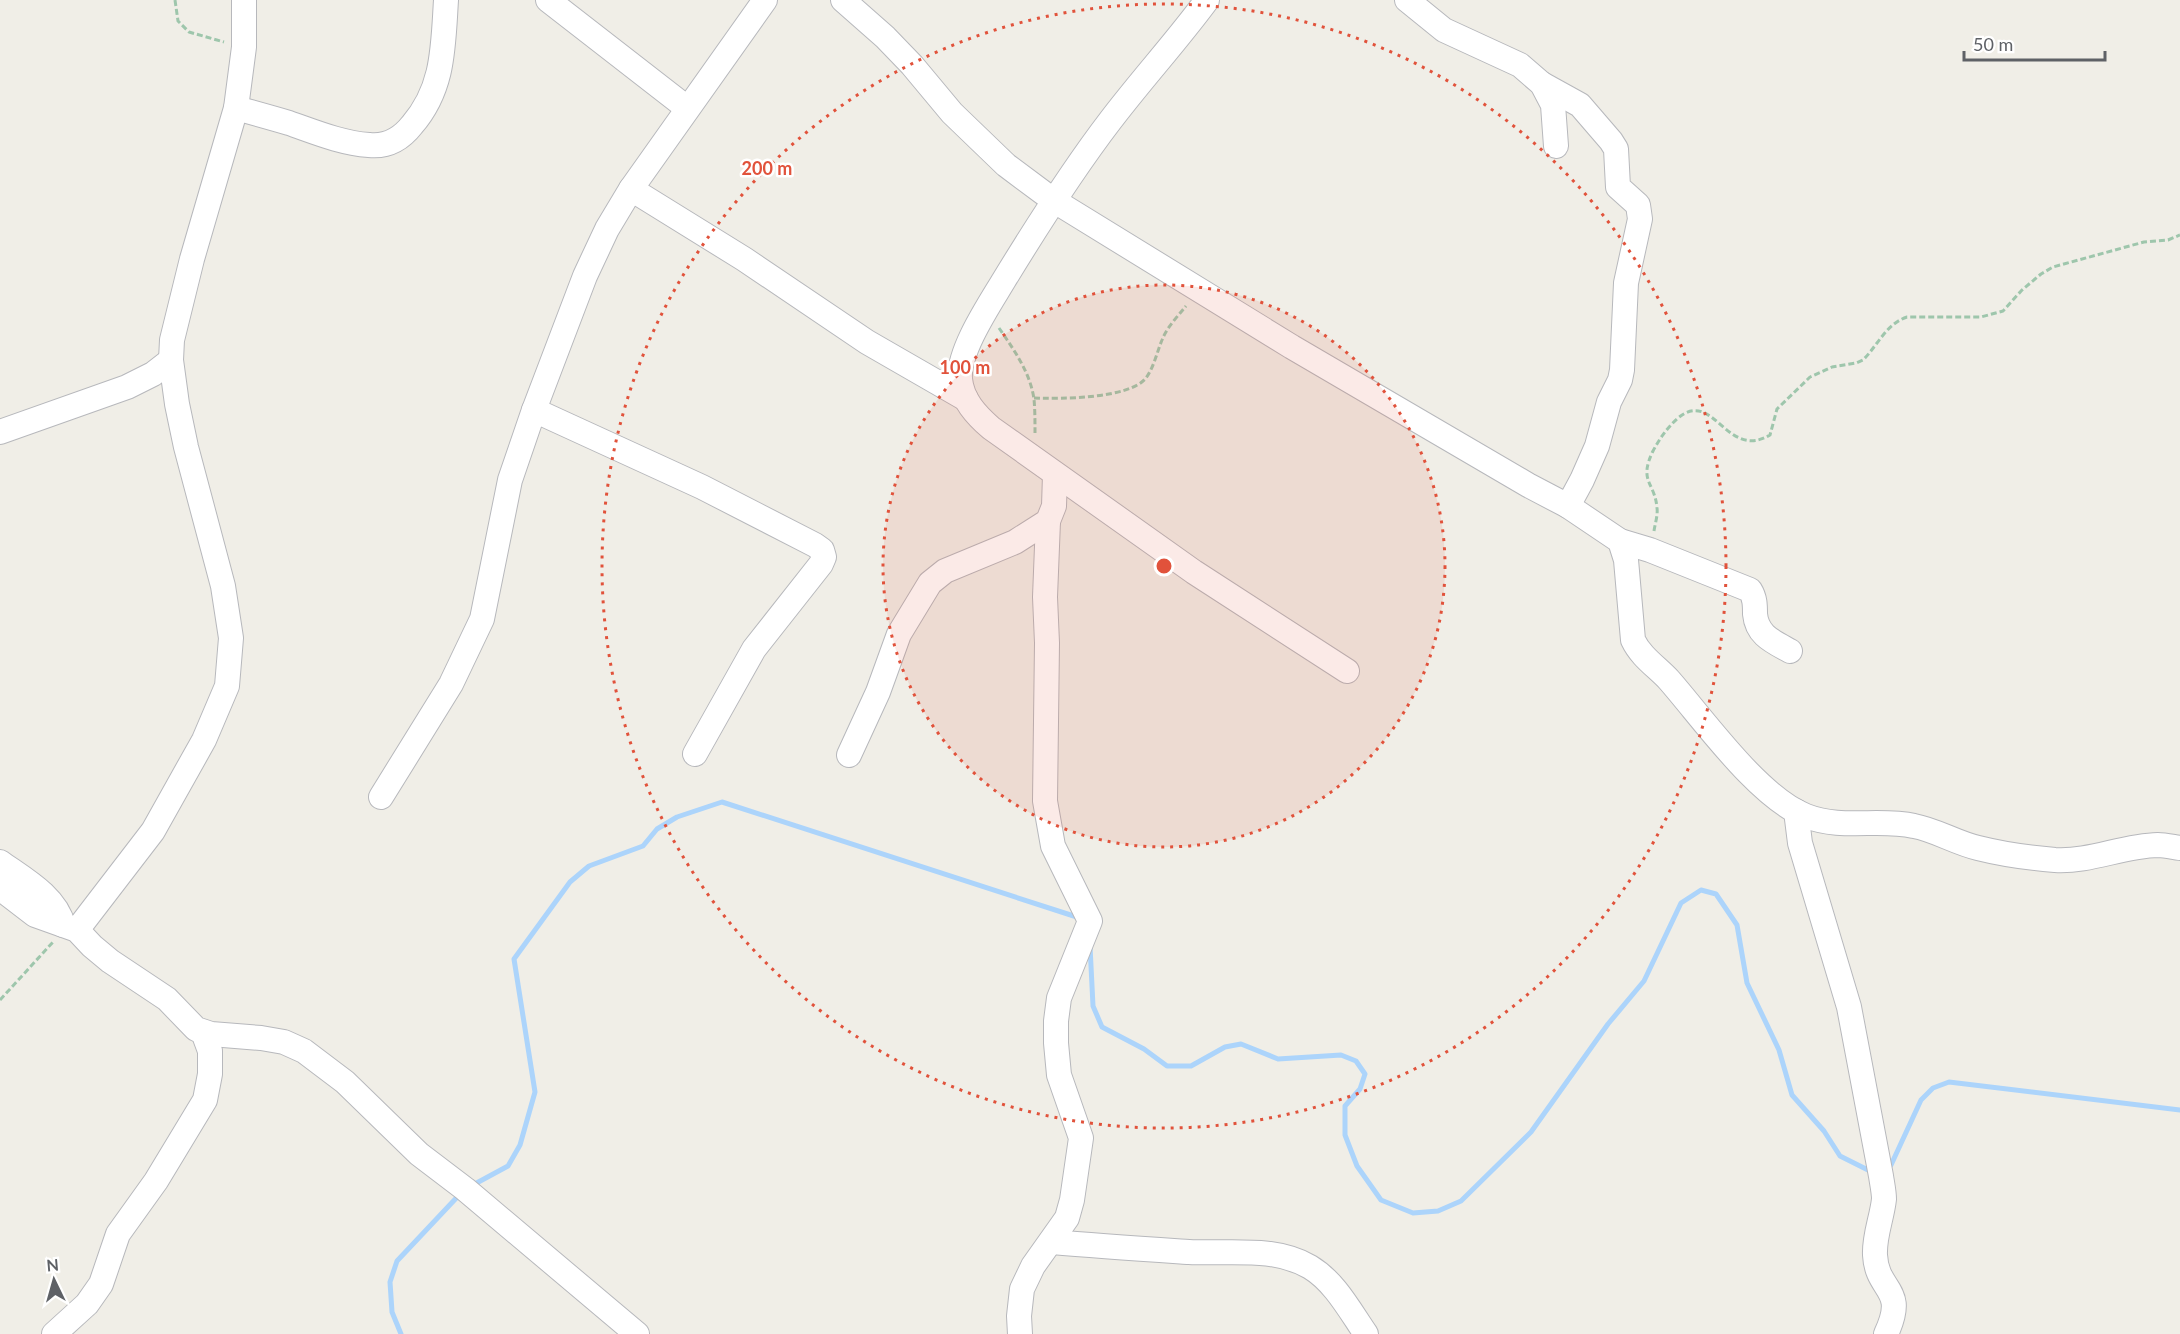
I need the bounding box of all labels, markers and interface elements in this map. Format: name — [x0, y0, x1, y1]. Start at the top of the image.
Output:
scale bar — [1964, 24, 2105, 62]
text: 50 m — [1973, 33, 2013, 55]
text: 200 m — [742, 157, 792, 179]
text: 100 m — [940, 356, 990, 378]
centre of rings — [1154, 556, 1174, 576]
north arrow — [24, 1250, 84, 1310]
text: N — [46, 1255, 60, 1275]

